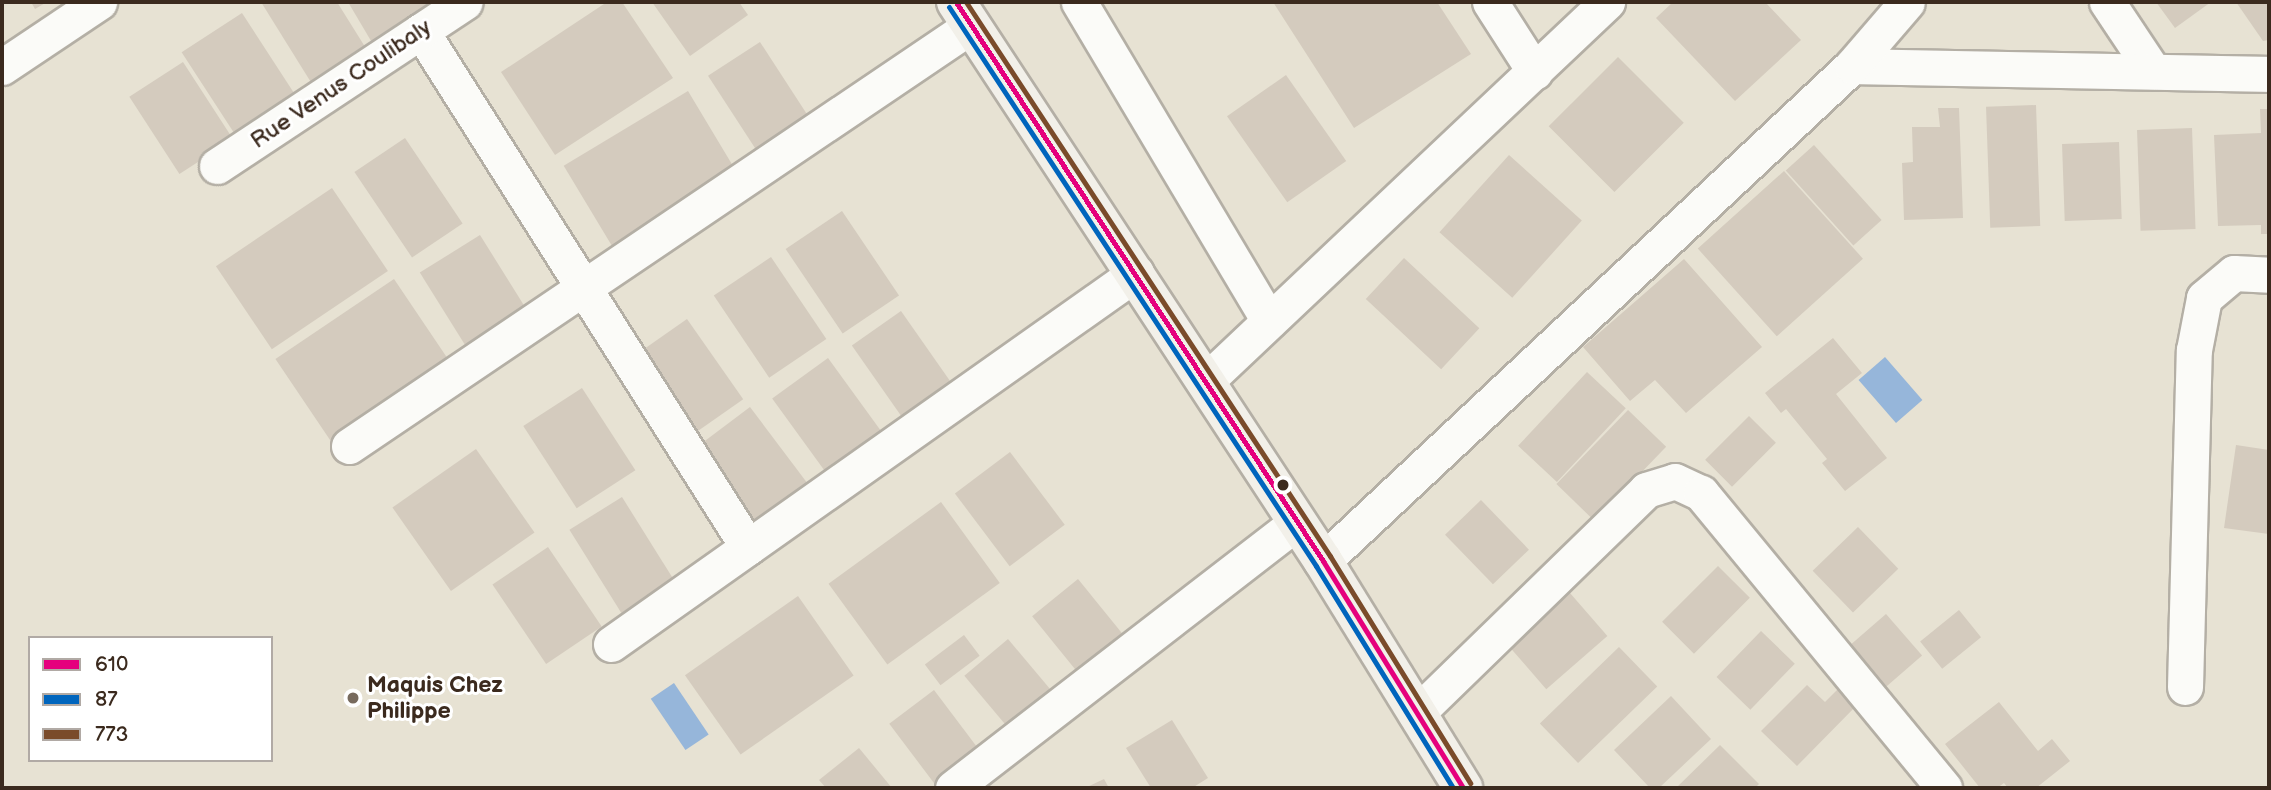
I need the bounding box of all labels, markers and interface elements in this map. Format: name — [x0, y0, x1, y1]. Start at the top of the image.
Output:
street label: Rue Venus Coulibaly — [245, 13, 437, 155]
unlabelled marker — [1276, 478, 1290, 492]
legend — [28, 636, 273, 762]
text: 610 — [95, 652, 128, 677]
place label: Maquis Chez Philippe — [367, 671, 503, 725]
text: 87 — [95, 687, 118, 712]
marker: Maquis Chez Philippe — [345, 690, 361, 706]
text: 773 — [95, 722, 129, 747]

